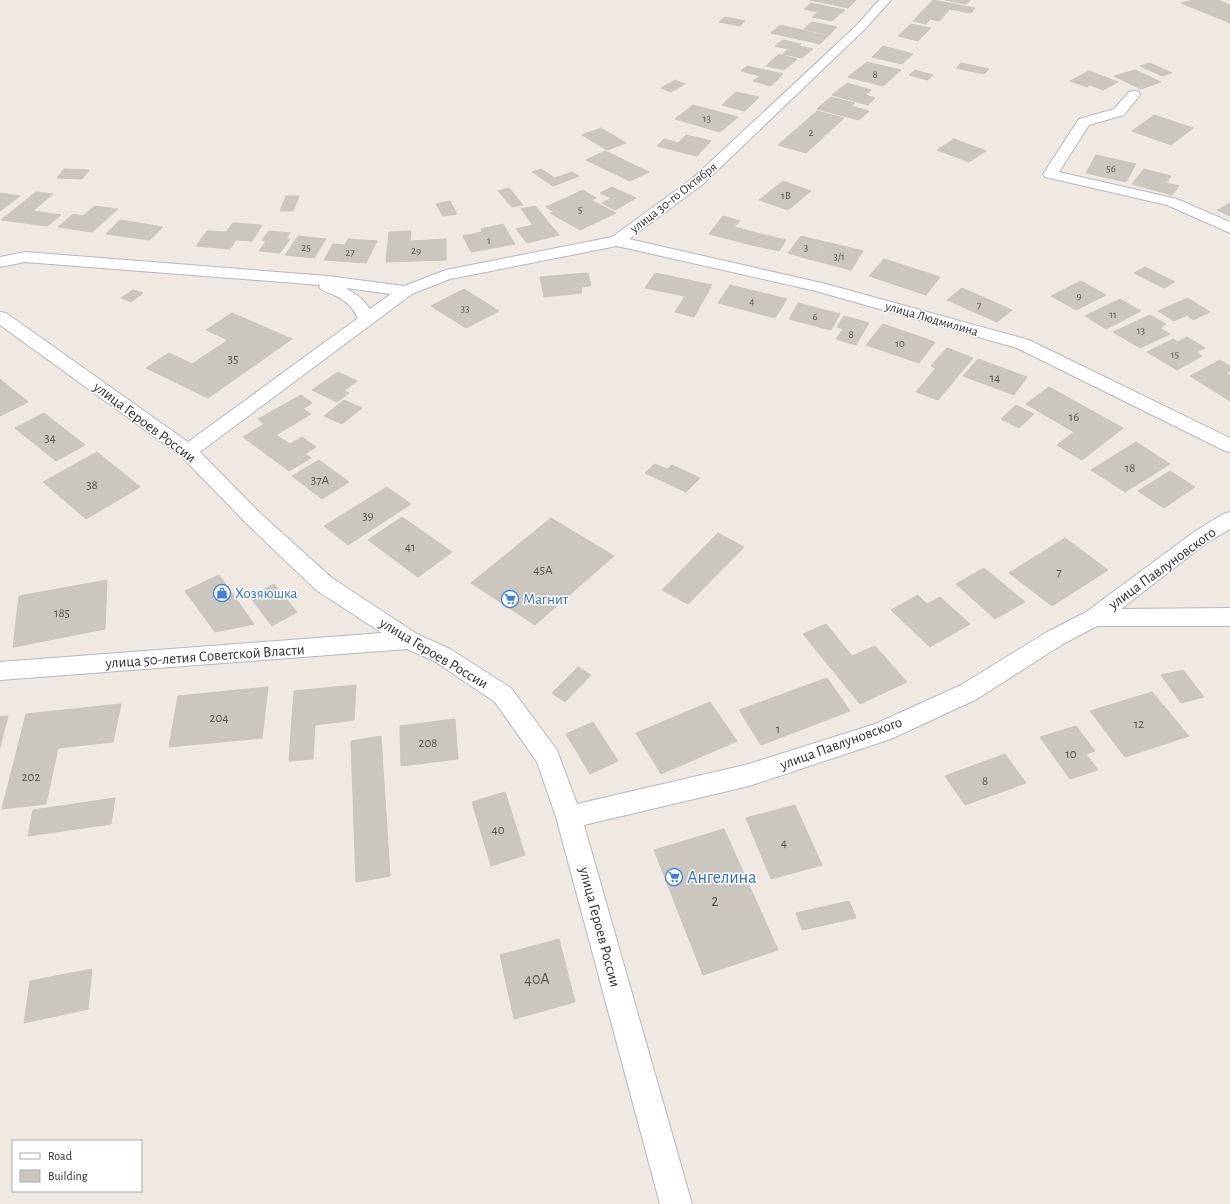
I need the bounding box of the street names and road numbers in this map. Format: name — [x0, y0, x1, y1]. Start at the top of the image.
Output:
street label: улица 30-го Октября — [627, 160, 720, 237]
street label: улица Людмилина — [883, 300, 980, 339]
street label: улица Героев России — [90, 379, 199, 466]
street label: улица Павлуновского — [1105, 525, 1219, 613]
street label: улица Героев России — [376, 615, 491, 692]
street label: улица 50-летия Советской Власти — [104, 642, 305, 671]
street label: улица Павлуновского — [777, 714, 904, 773]
street label: улица Героев России — [576, 864, 623, 989]

